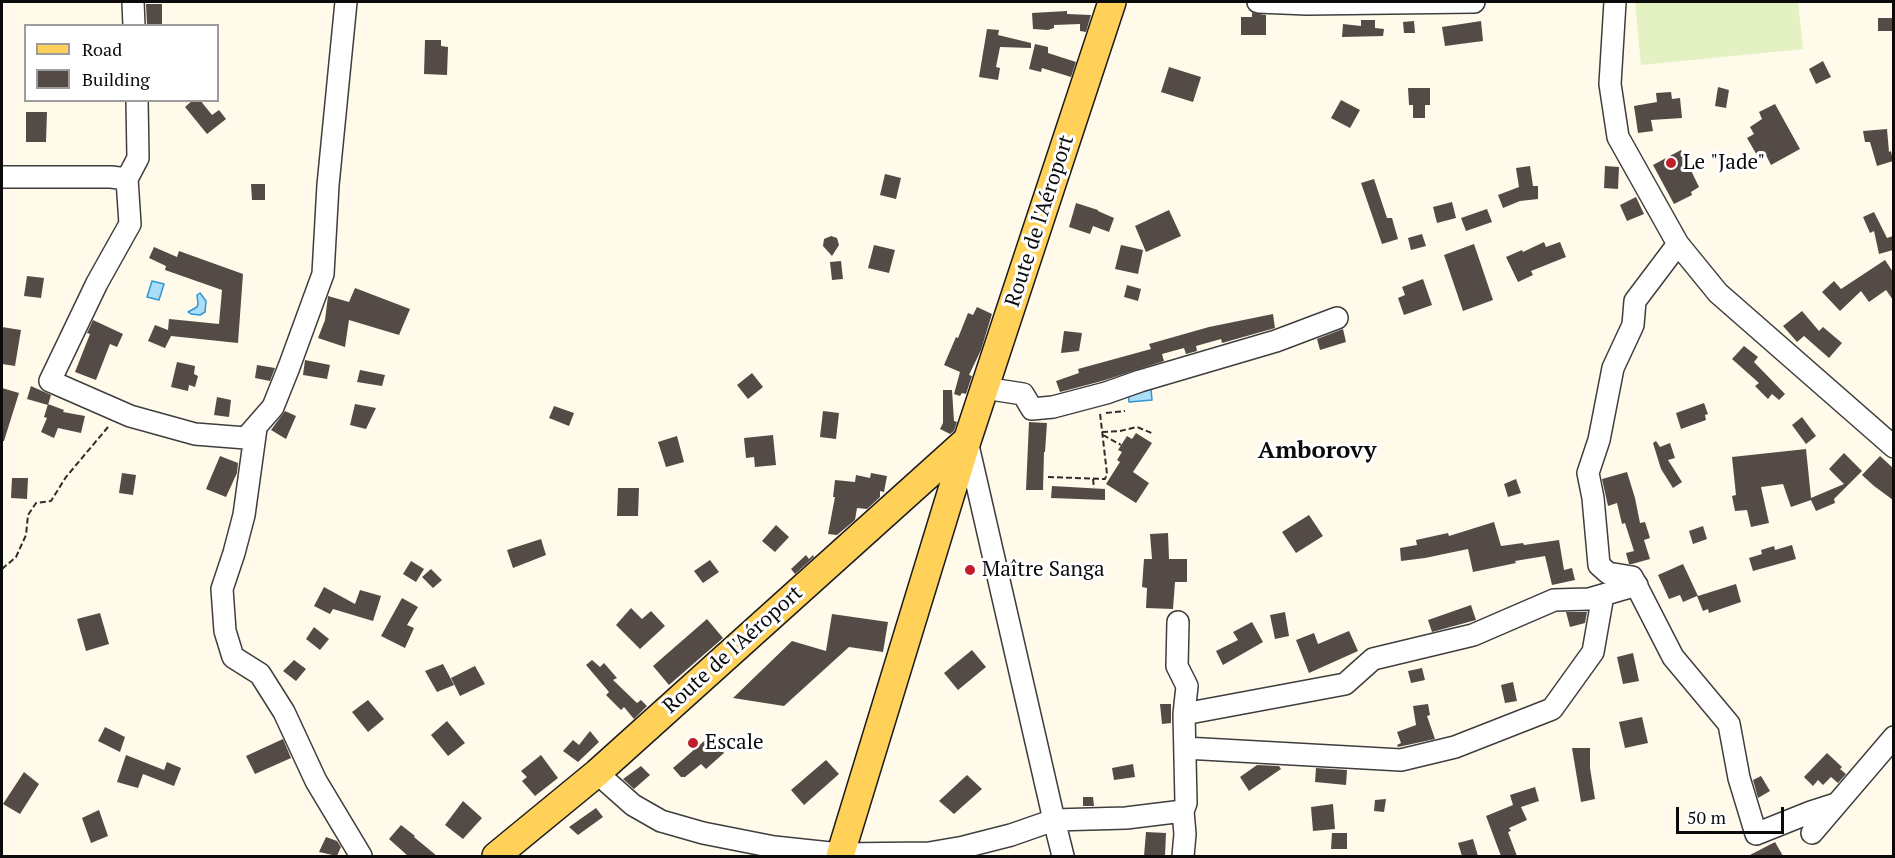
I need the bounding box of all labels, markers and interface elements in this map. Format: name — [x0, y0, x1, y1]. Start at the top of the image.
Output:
legend — [24, 24, 219, 102]
text: Road — [82, 37, 122, 61]
text: Building — [82, 67, 150, 91]
street label: Route de l'Aéroport — [1000, 132, 1080, 310]
place label: Le "Jade" — [1683, 150, 1765, 176]
marker: Le "Jade" — [1664, 156, 1678, 170]
district label: Amborovy — [1258, 437, 1376, 465]
place label: Maître Sanga — [982, 557, 1105, 583]
marker: Maître Sanga — [963, 563, 977, 577]
street label: Route de l'Aéroport — [658, 581, 808, 719]
place label: Escale — [705, 730, 764, 756]
marker: Escale — [686, 736, 700, 750]
scale bar — [1679, 795, 1787, 833]
text: 50 m — [1687, 805, 1726, 829]

